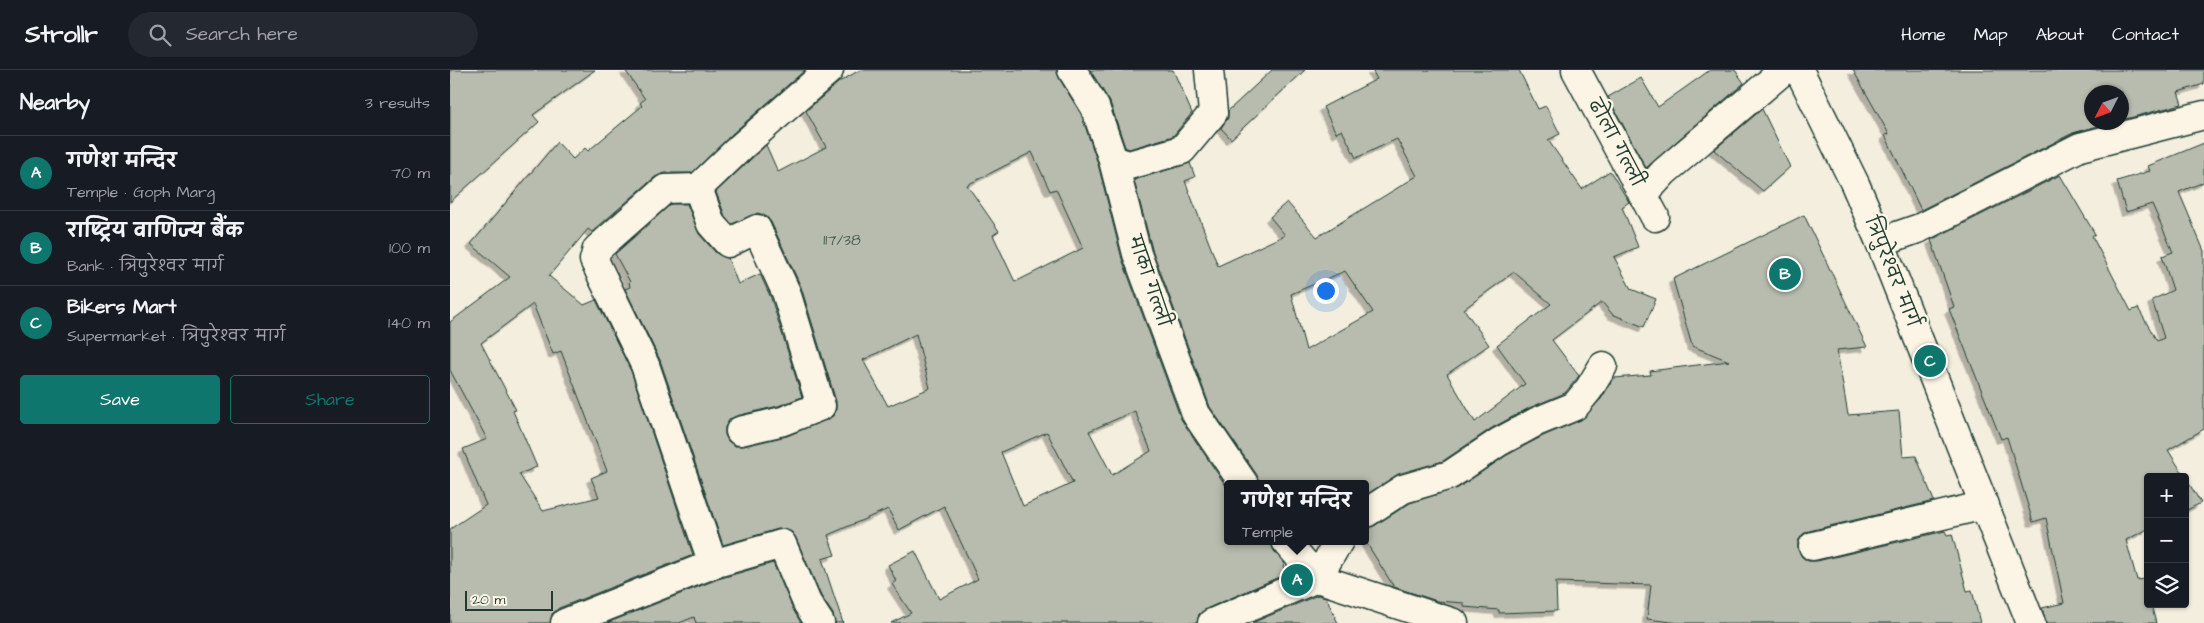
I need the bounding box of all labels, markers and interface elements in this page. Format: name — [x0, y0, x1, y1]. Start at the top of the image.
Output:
search box — [128, 12, 478, 57]
text: Strollr — [25, 18, 98, 52]
icon: search — [146, 21, 174, 49]
text: Search here — [186, 21, 298, 48]
text: Home — [1901, 22, 1946, 47]
text: Map — [1974, 22, 2008, 47]
text: About — [2036, 22, 2084, 47]
text: Contact — [2112, 22, 2179, 47]
north arrow — [2084, 85, 2129, 130]
text: Nearby — [20, 88, 90, 117]
text: 3 results — [365, 92, 430, 114]
street label: ढोला गल्ली — [1582, 93, 1652, 192]
text: गणेश मन्दिर — [67, 148, 176, 175]
text: A — [31, 162, 41, 184]
text: 70 m — [391, 162, 430, 184]
text: Temple · Goph Marg — [67, 181, 215, 203]
street label: त्रिपुरेश्वर मार्ग — [1858, 211, 1930, 332]
text: राष्ट्रिय वाणिज्य बैंक — [67, 218, 243, 245]
house number: 117/38 — [823, 230, 861, 251]
street label: माका गल्ली — [1121, 230, 1178, 331]
text: B — [30, 237, 42, 259]
text: 100 m — [389, 237, 430, 259]
text: Bank · त्रिपुरेश्वर मार्ग — [67, 255, 224, 277]
pin: B — [1769, 255, 1801, 293]
your location — [1313, 278, 1339, 304]
text: Bikers Mart — [67, 294, 177, 321]
text: C — [30, 312, 42, 334]
text: 140 m — [388, 312, 430, 334]
text: Supermarket · त्रिपुरेश्वर मार्ग — [67, 325, 285, 347]
pin: C — [1914, 342, 1946, 380]
button: Save — [20, 375, 220, 424]
button: Share — [230, 375, 430, 424]
map controls — [2144, 473, 2189, 608]
button: + — [2144, 473, 2189, 518]
popup — [1224, 480, 1369, 545]
text: गणेश मन्दिर — [1242, 488, 1351, 515]
button: − — [2144, 518, 2189, 563]
text: Temple — [1242, 521, 1293, 543]
pin: A — [1281, 561, 1313, 599]
button: layers — [2144, 563, 2189, 608]
scale bar — [465, 588, 552, 611]
text: 20 m — [472, 590, 505, 610]

